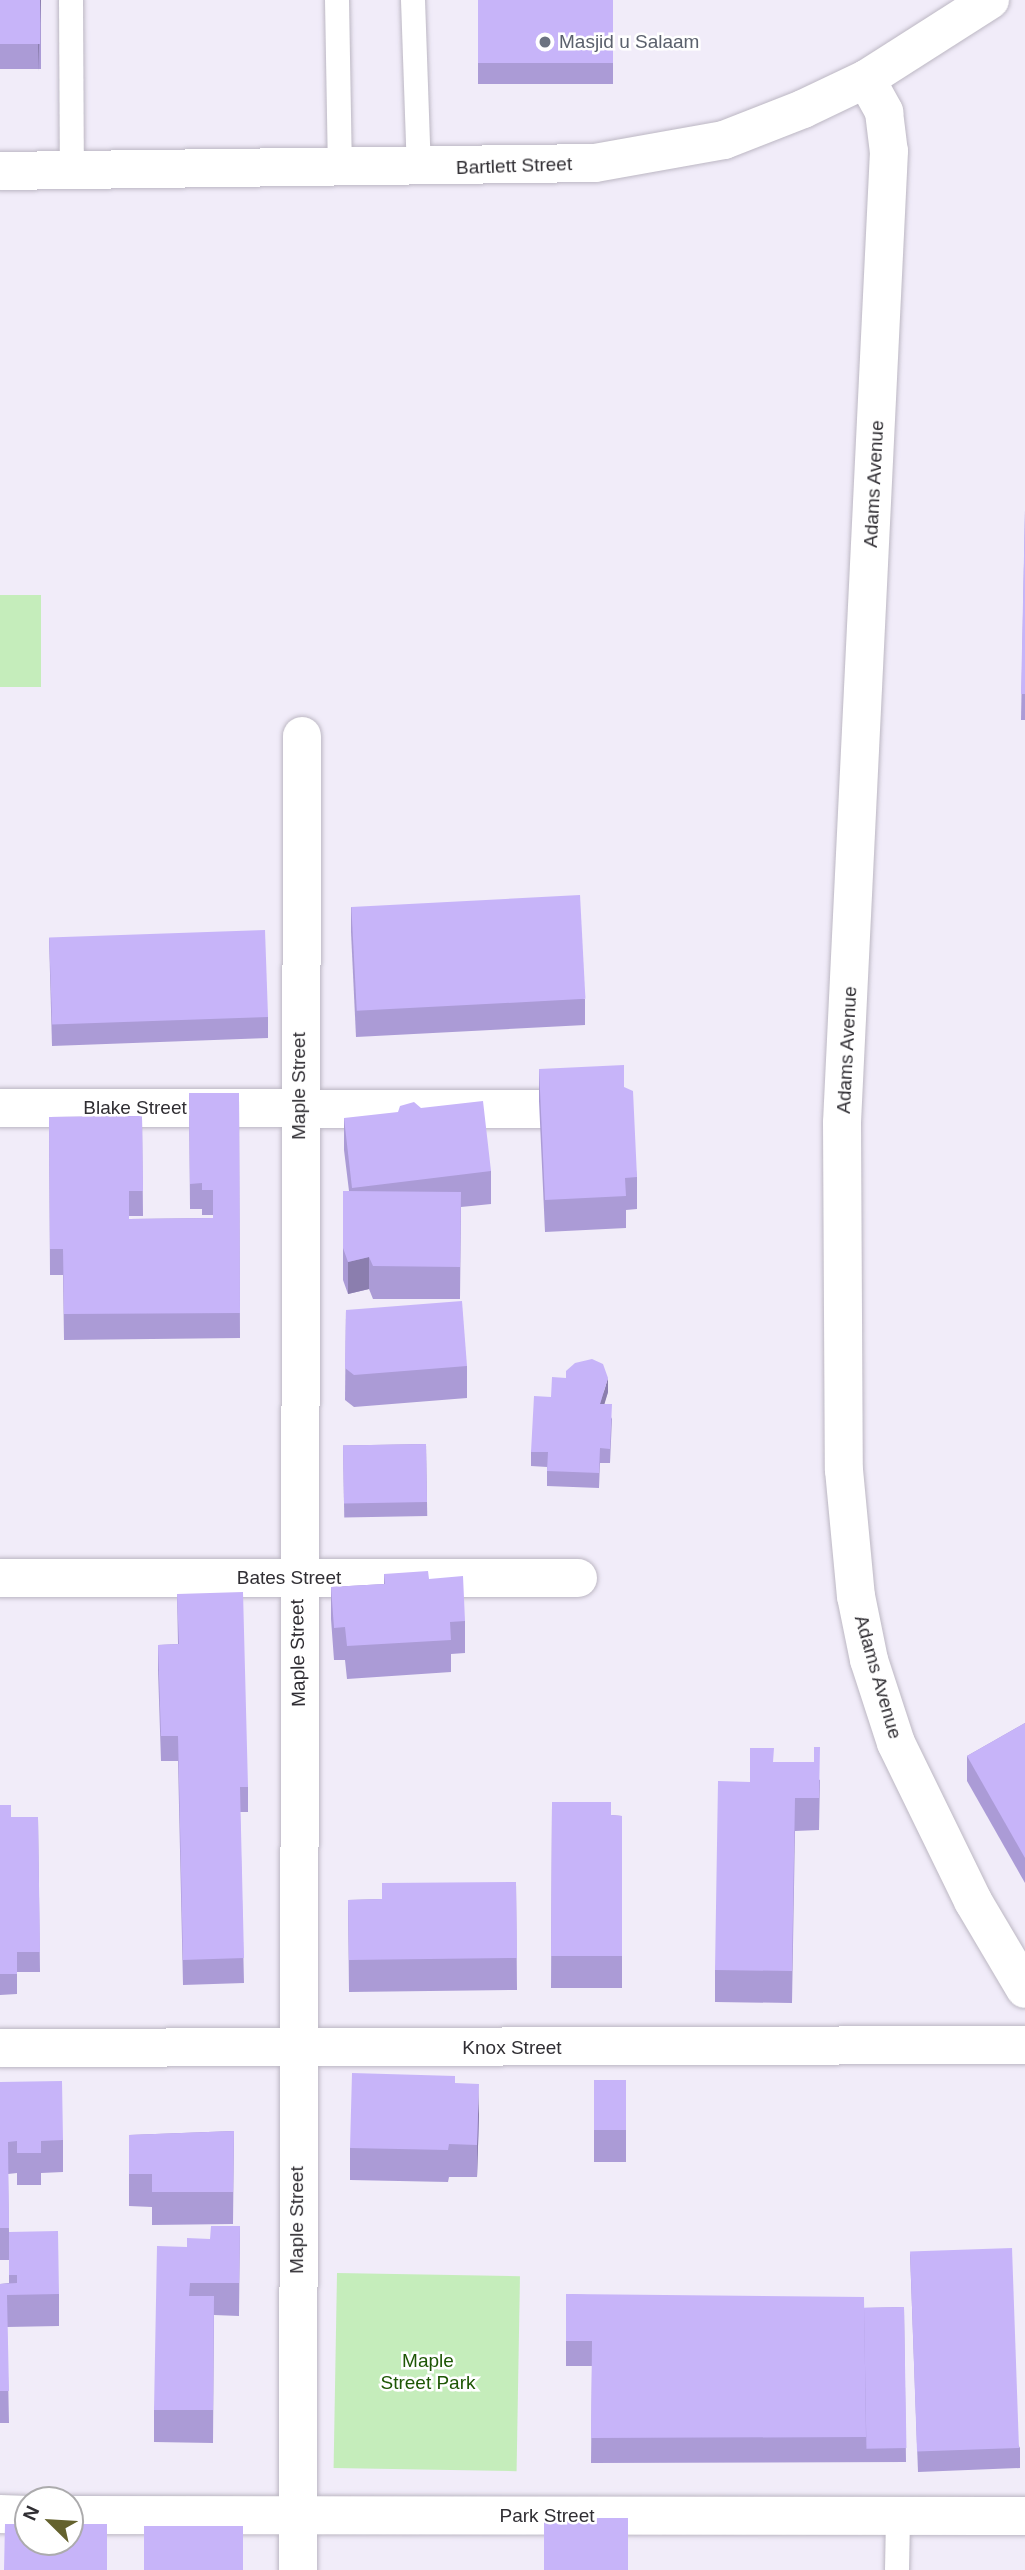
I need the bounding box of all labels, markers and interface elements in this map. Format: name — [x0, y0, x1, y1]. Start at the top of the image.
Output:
place label: Masjid u Salaam — [559, 31, 699, 53]
marker: Masjid u Salaam — [537, 34, 553, 50]
street label: Bartlett Street — [456, 153, 572, 179]
street label: Adams Avenue — [859, 419, 889, 549]
street label: Adams Avenue — [832, 985, 862, 1115]
street label: Maple Street — [288, 1032, 310, 1140]
street label: Blake Street — [83, 1097, 187, 1119]
street label: Bates Street — [237, 1567, 341, 1589]
street label: Maple Street — [286, 1599, 310, 1707]
street label: Adams Avenue — [849, 1612, 907, 1742]
street label: Knox Street — [462, 2037, 562, 2059]
street label: Maple Street — [286, 2166, 308, 2274]
park label: Maple Street Park — [380, 2350, 476, 2394]
north arrow — [14, 2486, 84, 2556]
text: N — [19, 2503, 44, 2524]
street label: Park Street — [499, 2505, 595, 2527]

